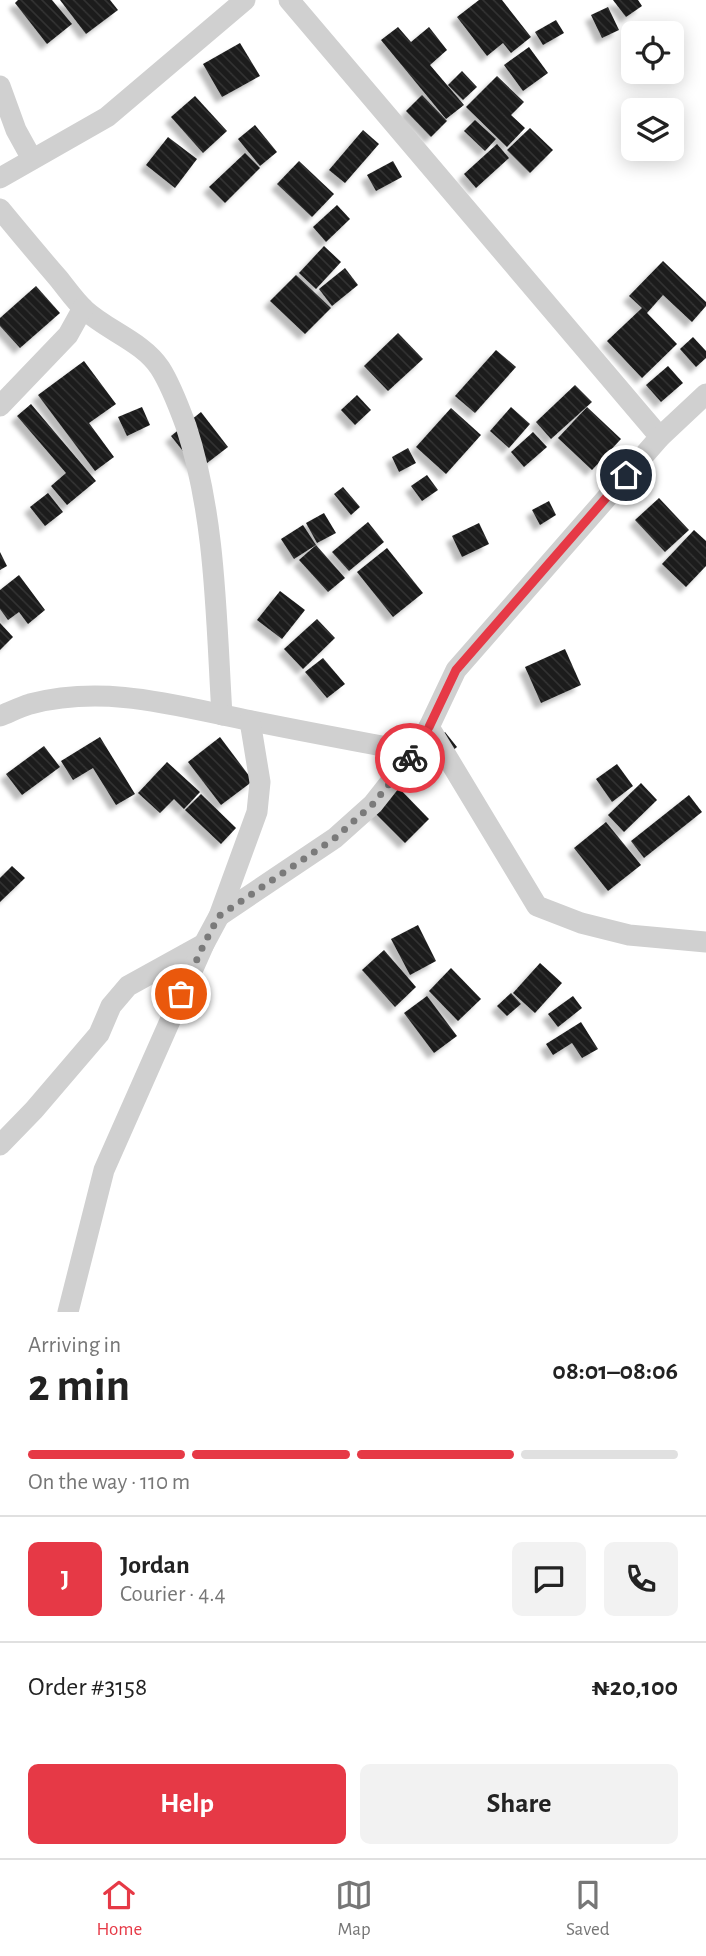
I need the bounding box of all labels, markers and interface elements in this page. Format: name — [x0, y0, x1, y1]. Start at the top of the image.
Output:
map controls — [621, 21, 684, 161]
button: locate — [621, 21, 684, 84]
button: layers — [621, 98, 684, 161]
pin — [596, 445, 656, 505]
icon: home — [607, 456, 645, 494]
courier — [375, 723, 445, 793]
icon: bike — [391, 739, 429, 777]
pin — [151, 964, 211, 1024]
icon: bag — [162, 975, 200, 1013]
text: Arriving in — [28, 1334, 121, 1357]
text: 08:01–08:06 — [552, 1358, 678, 1384]
text: 2 min — [28, 1363, 130, 1409]
text: On the way · 110 m — [28, 1471, 190, 1494]
button: chat — [512, 1542, 586, 1616]
button: phone — [604, 1542, 678, 1616]
text: Jordan — [120, 1552, 190, 1578]
text: J — [61, 1566, 69, 1592]
text: Courier · 4.4 — [120, 1583, 226, 1606]
text: Order #3158 — [28, 1674, 147, 1700]
text: ₦20,100 — [591, 1674, 678, 1700]
button: Help — [28, 1764, 346, 1844]
button: Share — [360, 1764, 678, 1844]
tab: Home — [96, 1876, 142, 1941]
tab: Map — [335, 1876, 373, 1941]
tab: Saved — [566, 1876, 610, 1941]

